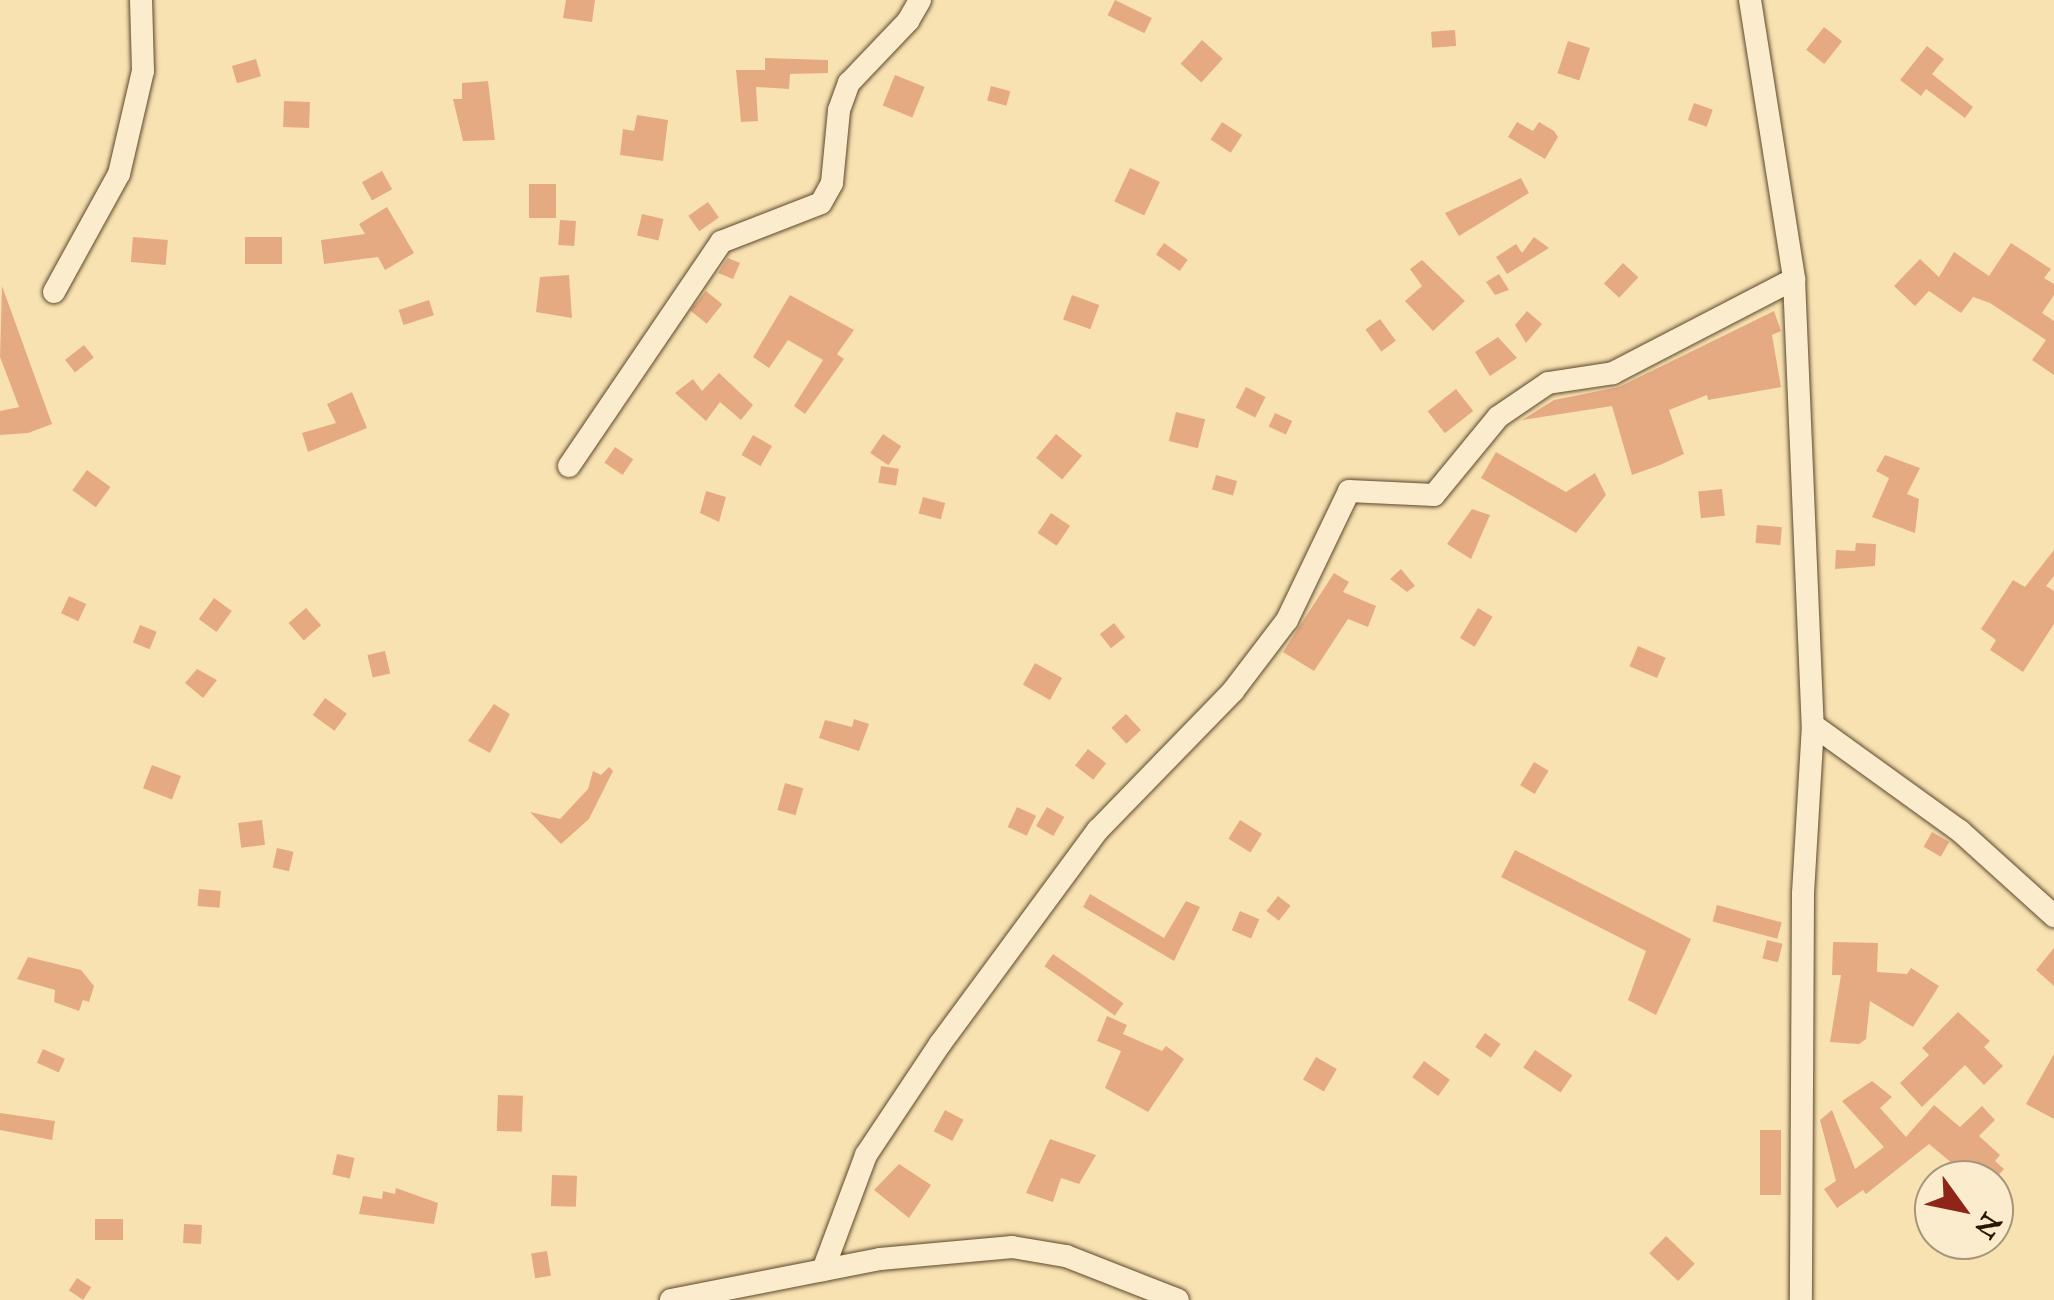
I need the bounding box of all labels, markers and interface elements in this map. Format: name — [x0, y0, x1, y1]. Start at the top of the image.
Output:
north arrow — [1914, 1160, 2014, 1260]
text: N — [1967, 1206, 2009, 1245]

